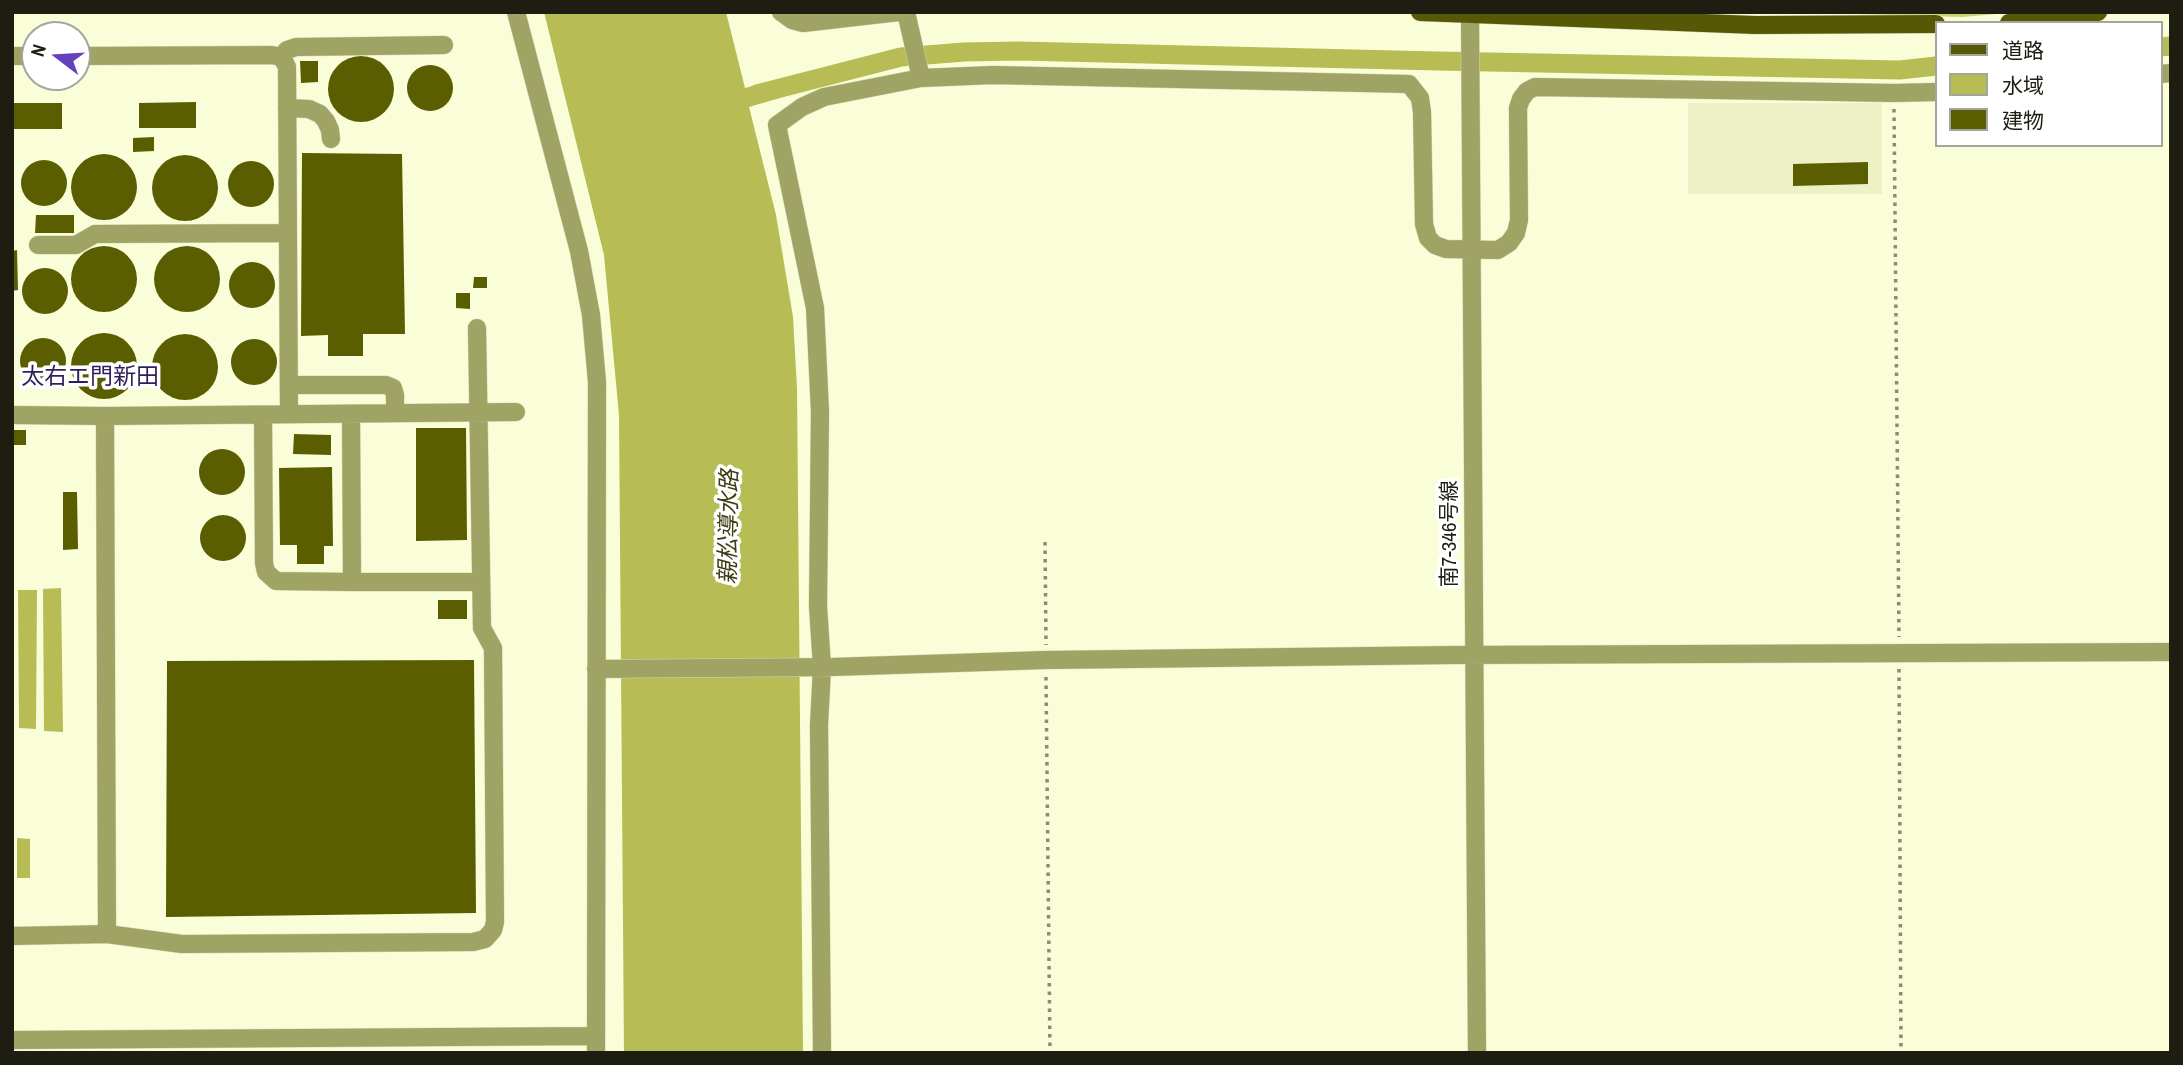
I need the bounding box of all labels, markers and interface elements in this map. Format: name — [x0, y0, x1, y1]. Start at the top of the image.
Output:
north arrow — [21, 21, 91, 91]
legend — [1934, 21, 2162, 147]
text: 道路 — [2002, 36, 2044, 65]
text: N — [24, 41, 52, 60]
text: 水域 — [2002, 71, 2044, 100]
text: 建物 — [2002, 106, 2044, 135]
district label: 太右エ門新田 — [21, 364, 159, 392]
water label: 親松導水路 — [715, 469, 745, 585]
street label: 南7-346号線 — [1437, 480, 1463, 588]

